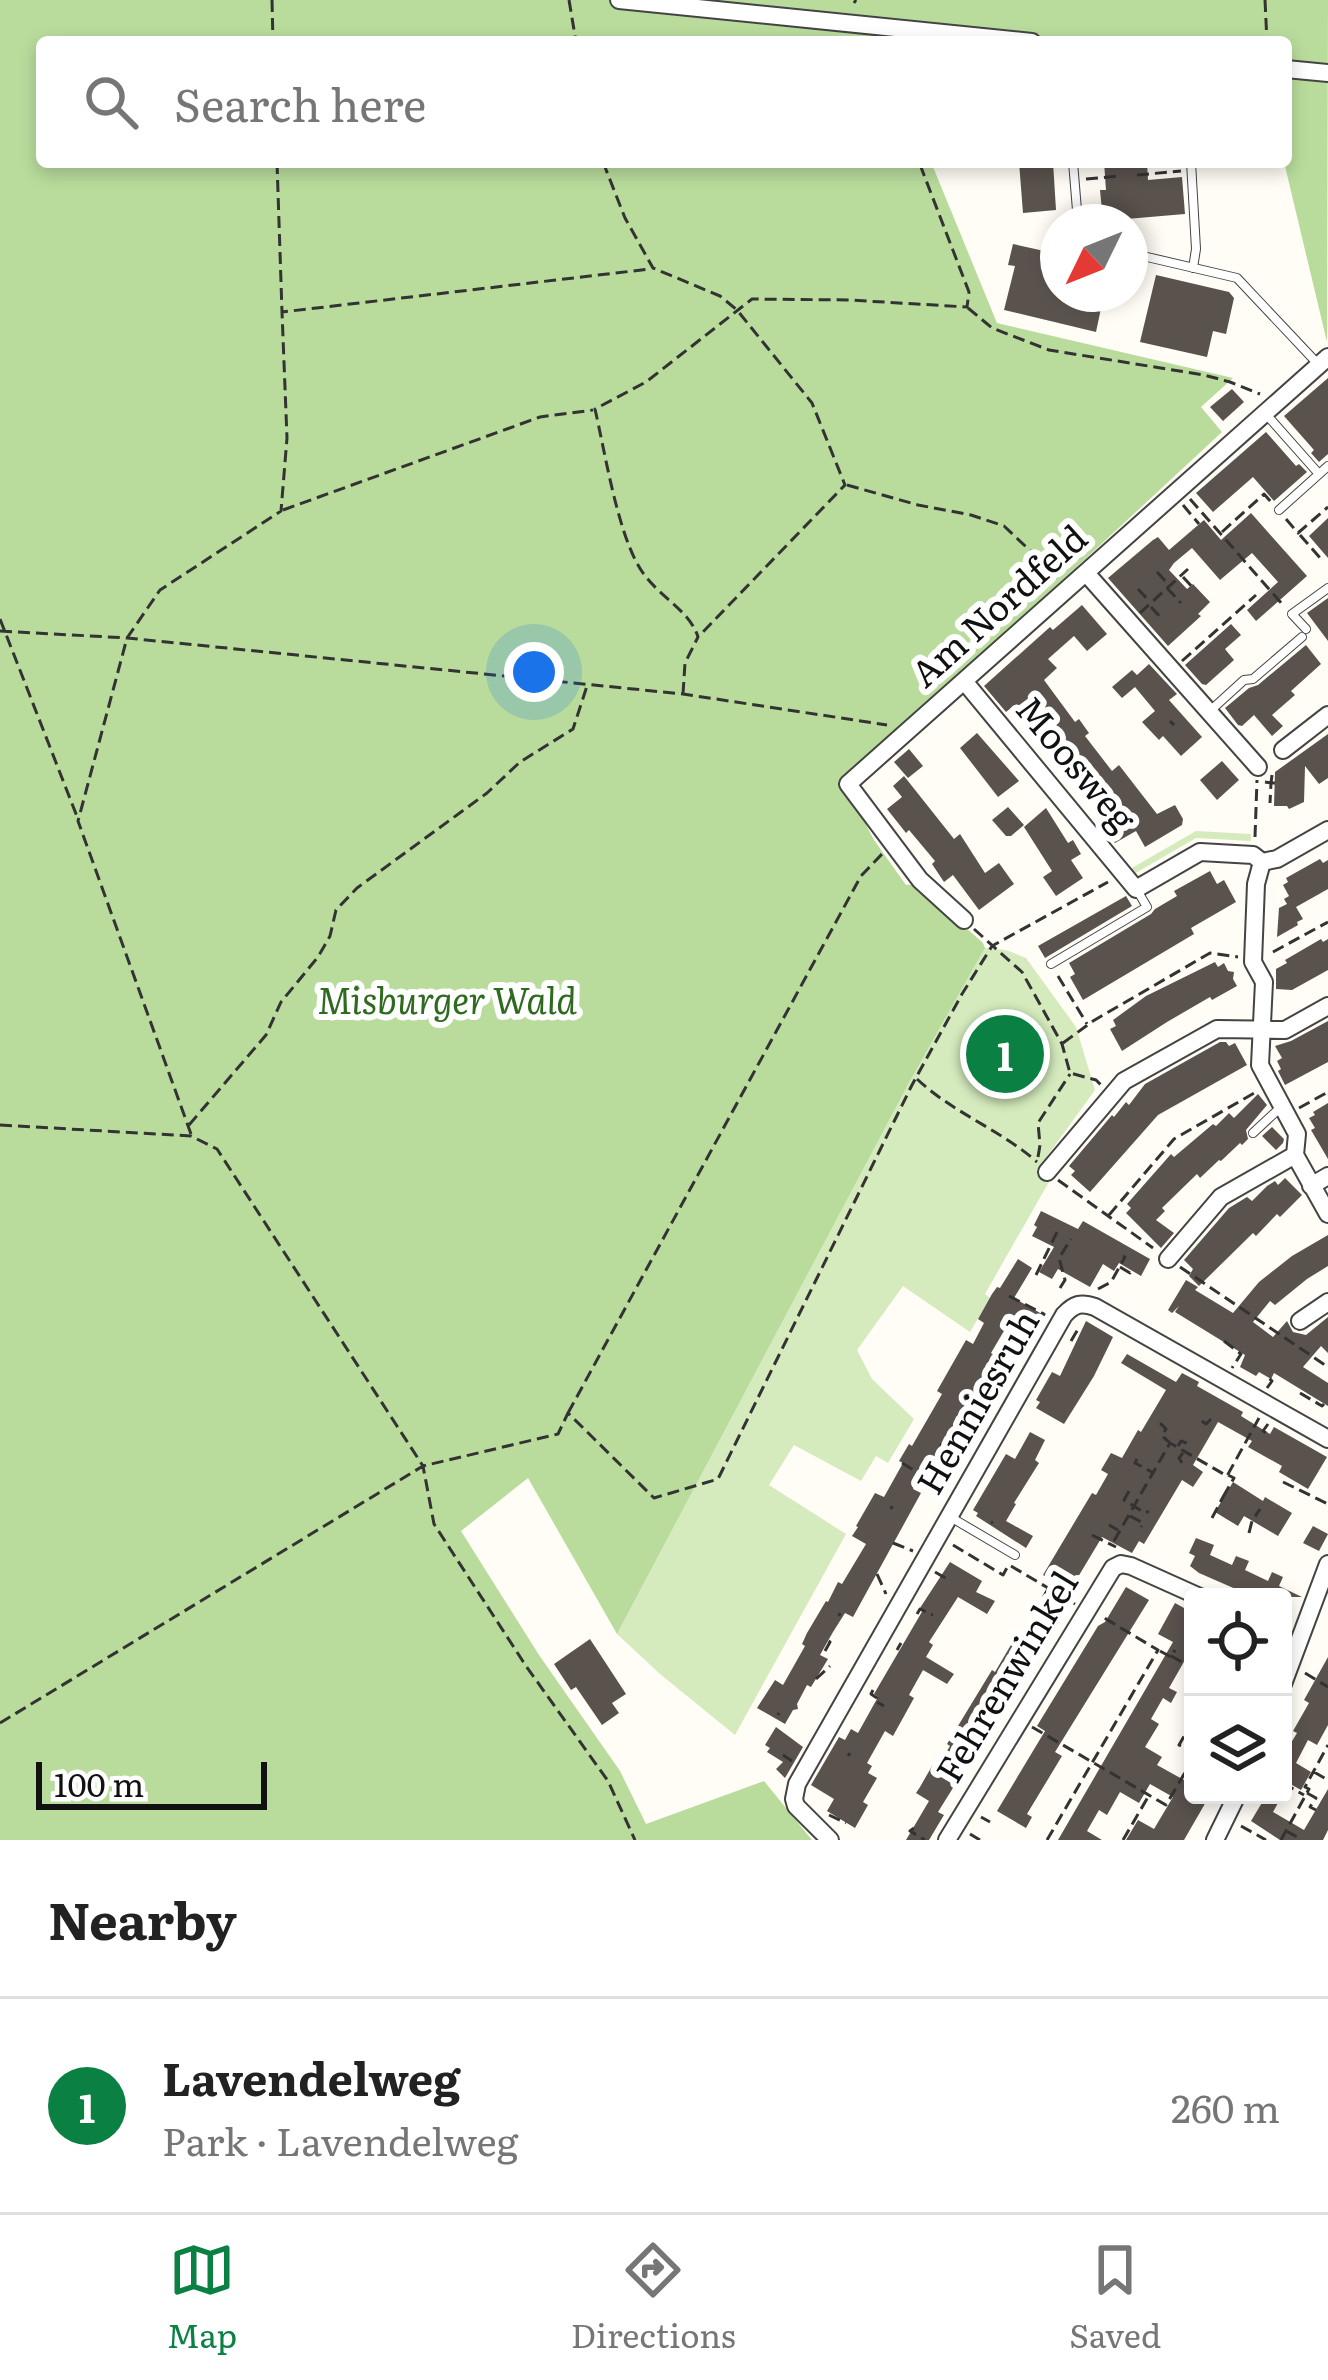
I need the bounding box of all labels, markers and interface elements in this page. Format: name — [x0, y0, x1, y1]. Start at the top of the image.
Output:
search box — [36, 36, 1292, 168]
icon: search — [78, 69, 144, 135]
text: Search here — [174, 69, 426, 136]
north arrow — [1040, 204, 1148, 312]
street label: Am Nordfeld — [897, 511, 1097, 698]
your location — [504, 642, 564, 702]
street label: Moosweg — [1005, 683, 1151, 842]
park label: Misburger Wald — [317, 972, 577, 1025]
pin: 1 — [966, 1009, 1044, 1099]
street label: Henniesruh — [901, 1298, 1050, 1503]
street label: Fehrenwinkel — [921, 1560, 1089, 1792]
map controls — [1184, 1588, 1292, 1804]
button: locate — [1184, 1588, 1292, 1696]
button: layers — [1184, 1696, 1292, 1804]
scale bar — [36, 1756, 267, 1809]
text: 100 m — [54, 1758, 144, 1807]
text: Nearby — [48, 1880, 237, 1956]
text: Lavendelweg — [162, 2043, 461, 2110]
text: 1 — [79, 2077, 95, 2135]
text: 260 m — [1171, 2077, 1280, 2135]
text: Park · Lavendelweg — [162, 2110, 519, 2168]
tab: Map — [167, 2237, 237, 2358]
tab: Directions — [571, 2237, 736, 2358]
tab: Saved — [1069, 2237, 1161, 2358]

